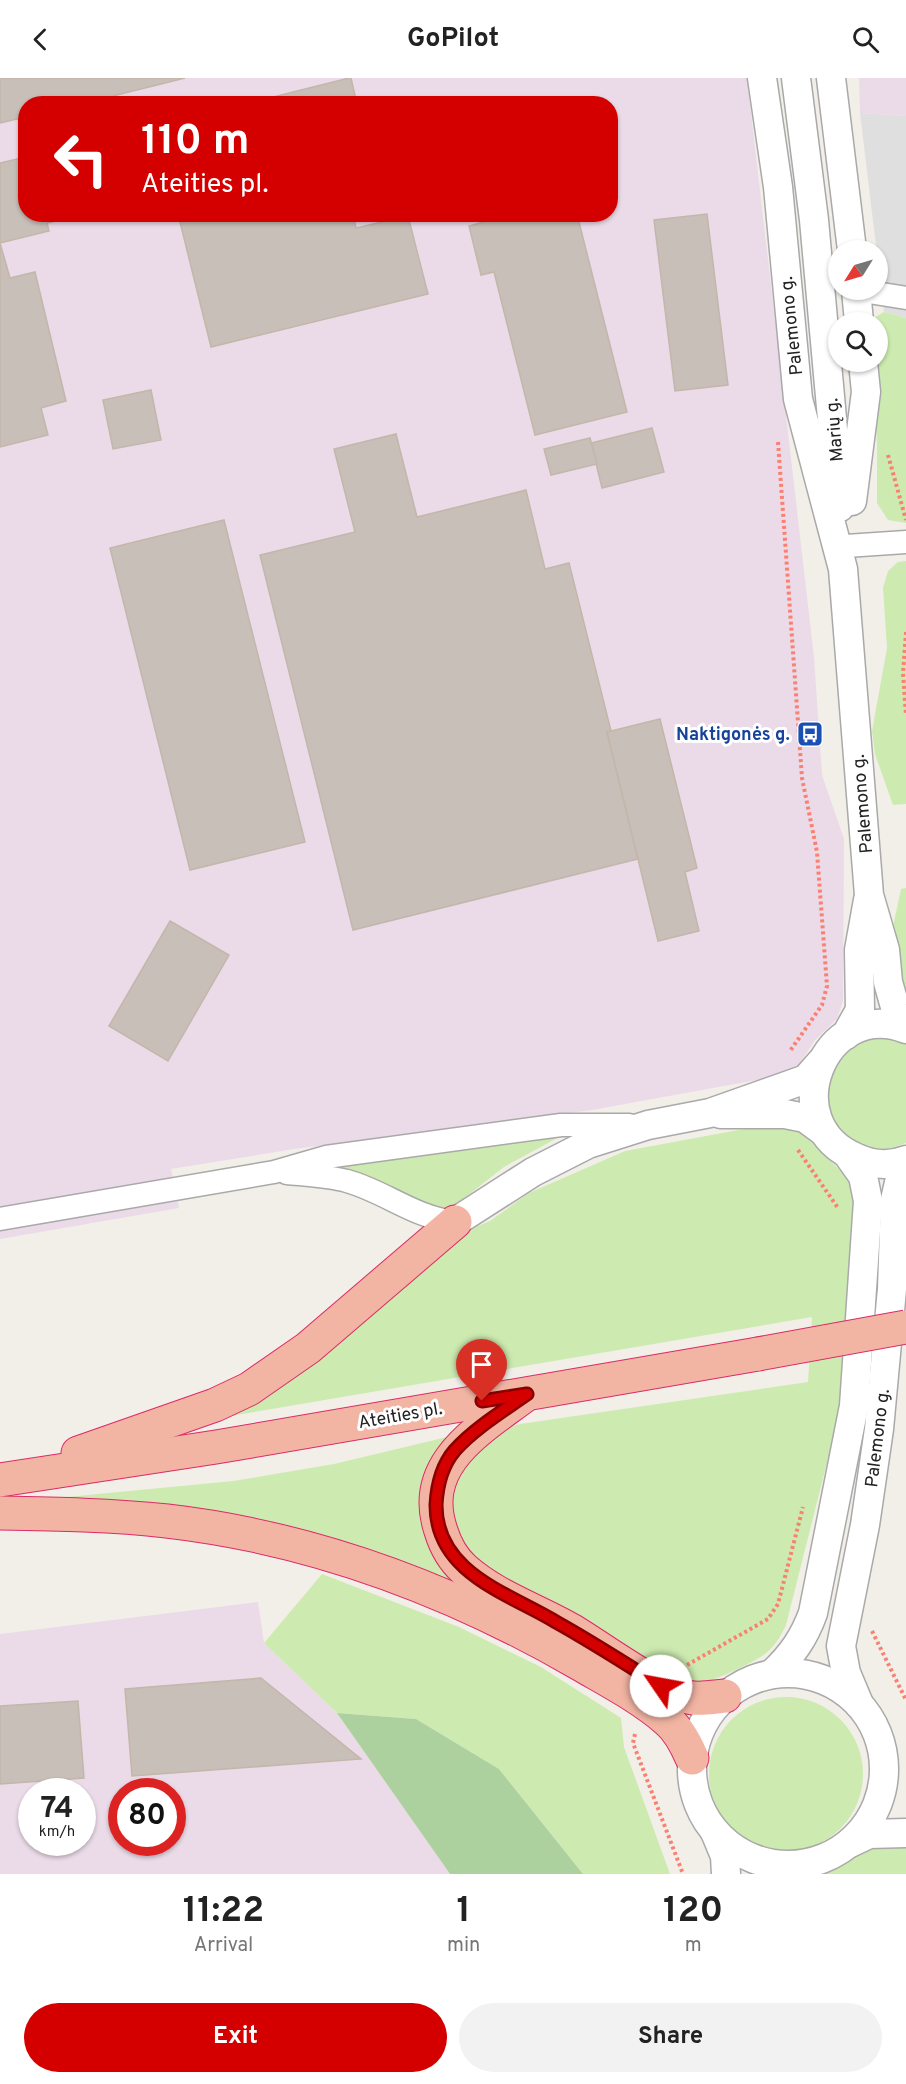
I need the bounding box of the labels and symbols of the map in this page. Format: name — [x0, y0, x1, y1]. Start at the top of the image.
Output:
north arrow — [828, 240, 888, 300]
street label: Palemono g. — [776, 275, 809, 376]
street label: Marių g. — [821, 397, 850, 463]
bus stop icon: Naktigonės g. — [795, 719, 825, 749]
place label: Naktigonės g. — [676, 724, 790, 747]
street label: Palemono g. — [848, 753, 879, 854]
pin — [456, 1339, 507, 1401]
street label: Palemono g. — [861, 1387, 896, 1489]
street label: Ateities pl. — [356, 1398, 444, 1435]
position arrow — [629, 1654, 693, 1718]
speed limit sign: 80 — [108, 1778, 186, 1856]

